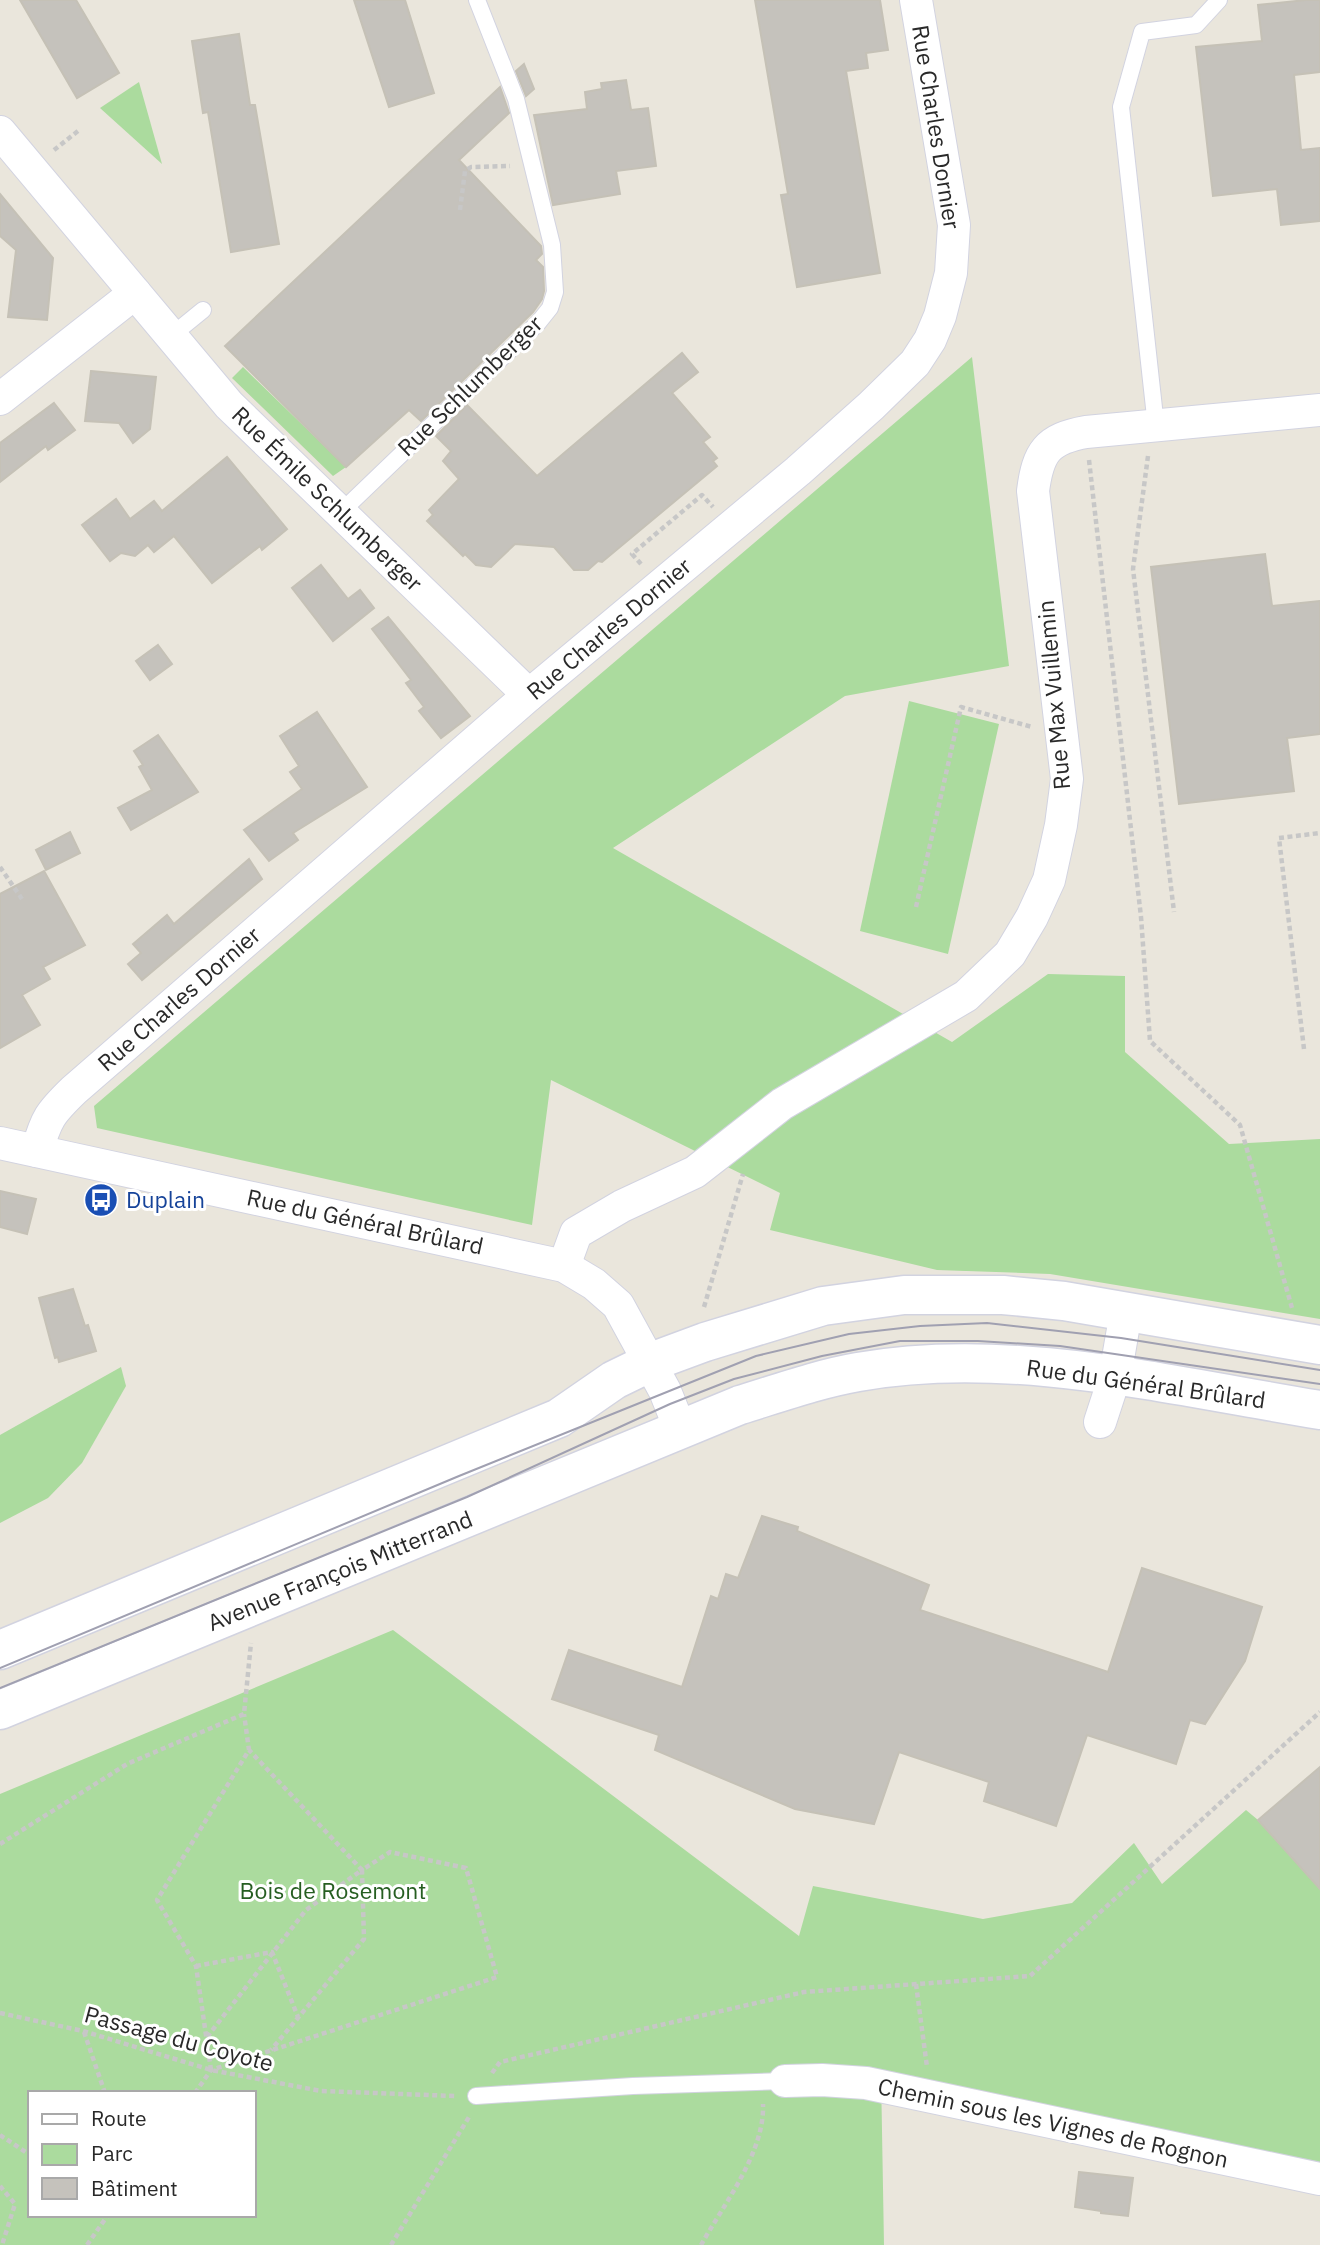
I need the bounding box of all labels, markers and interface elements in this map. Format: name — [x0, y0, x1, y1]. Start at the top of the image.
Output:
street label: Rue Charles Dornier — [906, 23, 968, 231]
street label: Rue Schlumberger — [390, 308, 549, 462]
street label: Rue Émile Schlumberger — [226, 399, 430, 598]
street label: Rue Charles Dornier — [520, 550, 697, 706]
street label: Rue Max Vuillemin — [1030, 599, 1076, 791]
street label: Rue Charles Dornier — [91, 919, 266, 1077]
bus stop icon: Duplain — [82, 1181, 120, 1219]
street label: Rue du Général Brûlard — [244, 1181, 486, 1261]
place label: Duplain — [126, 1184, 205, 1214]
street label: Rue du Général Brûlard — [1025, 1351, 1268, 1415]
street label: Avenue François Mitterrand — [203, 1503, 477, 1637]
park label: Bois de Rosemont — [240, 1875, 426, 1905]
street label: Passage du Coyote — [82, 1998, 277, 2078]
street label: Chemin sous les Vignes de Rognon — [875, 2070, 1231, 2174]
legend — [28, 2091, 256, 2217]
text: Route — [91, 2104, 147, 2132]
text: Parc — [91, 2139, 133, 2167]
text: Bâtiment — [91, 2174, 178, 2202]

